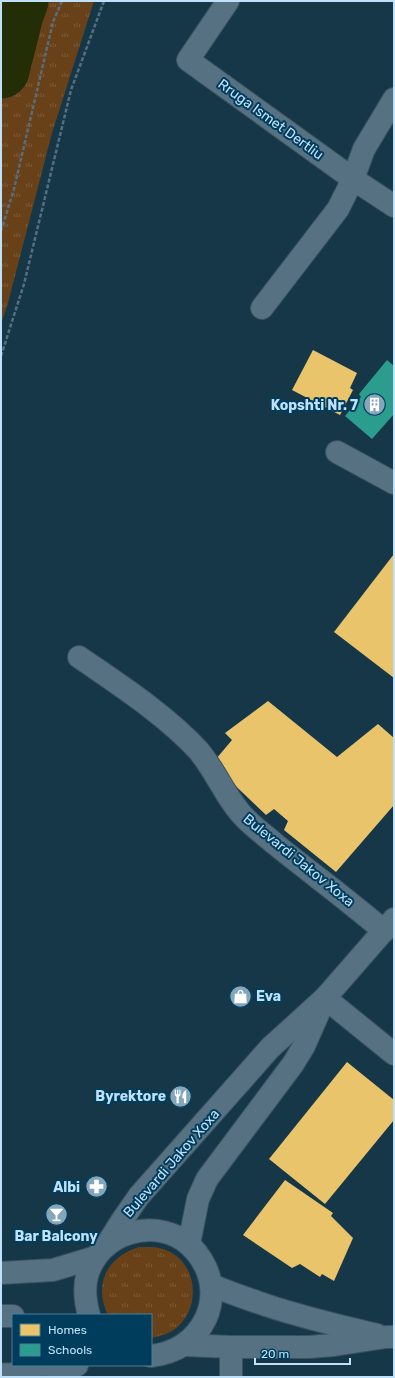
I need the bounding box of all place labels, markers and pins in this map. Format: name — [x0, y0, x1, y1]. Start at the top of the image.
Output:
building icon: Kopshti Nr. 7 — [361, 392, 387, 418]
place label: Kopshti Nr. 7 — [271, 397, 358, 414]
shop icon: Eva — [228, 983, 254, 1009]
place label: Eva — [256, 988, 281, 1005]
restaurant icon: Byrektore — [168, 1083, 194, 1109]
place label: Byrektore — [95, 1088, 166, 1105]
pharmacy icon: Albi — [83, 1174, 109, 1200]
place label: Albi — [53, 1179, 80, 1196]
bar icon: Bar Balcony — [43, 1201, 69, 1227]
place label: Bar Balcony — [14, 1228, 98, 1245]

